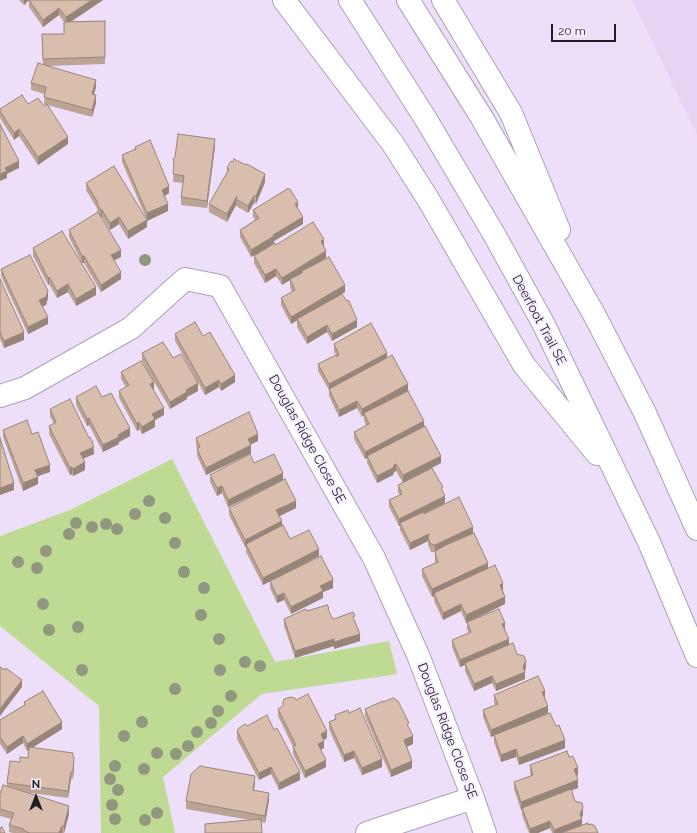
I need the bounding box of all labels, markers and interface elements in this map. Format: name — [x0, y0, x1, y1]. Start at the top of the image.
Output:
scale bar — [553, 16, 618, 42]
text: 20 m — [558, 24, 586, 38]
street label: Deerfoot Trail SE — [509, 272, 569, 368]
street label: Douglas Ridge Close SE — [265, 372, 349, 506]
street label: Douglas Ridge Close SE — [414, 661, 480, 801]
north arrow — [16, 777, 56, 817]
text: N — [32, 778, 40, 791]

